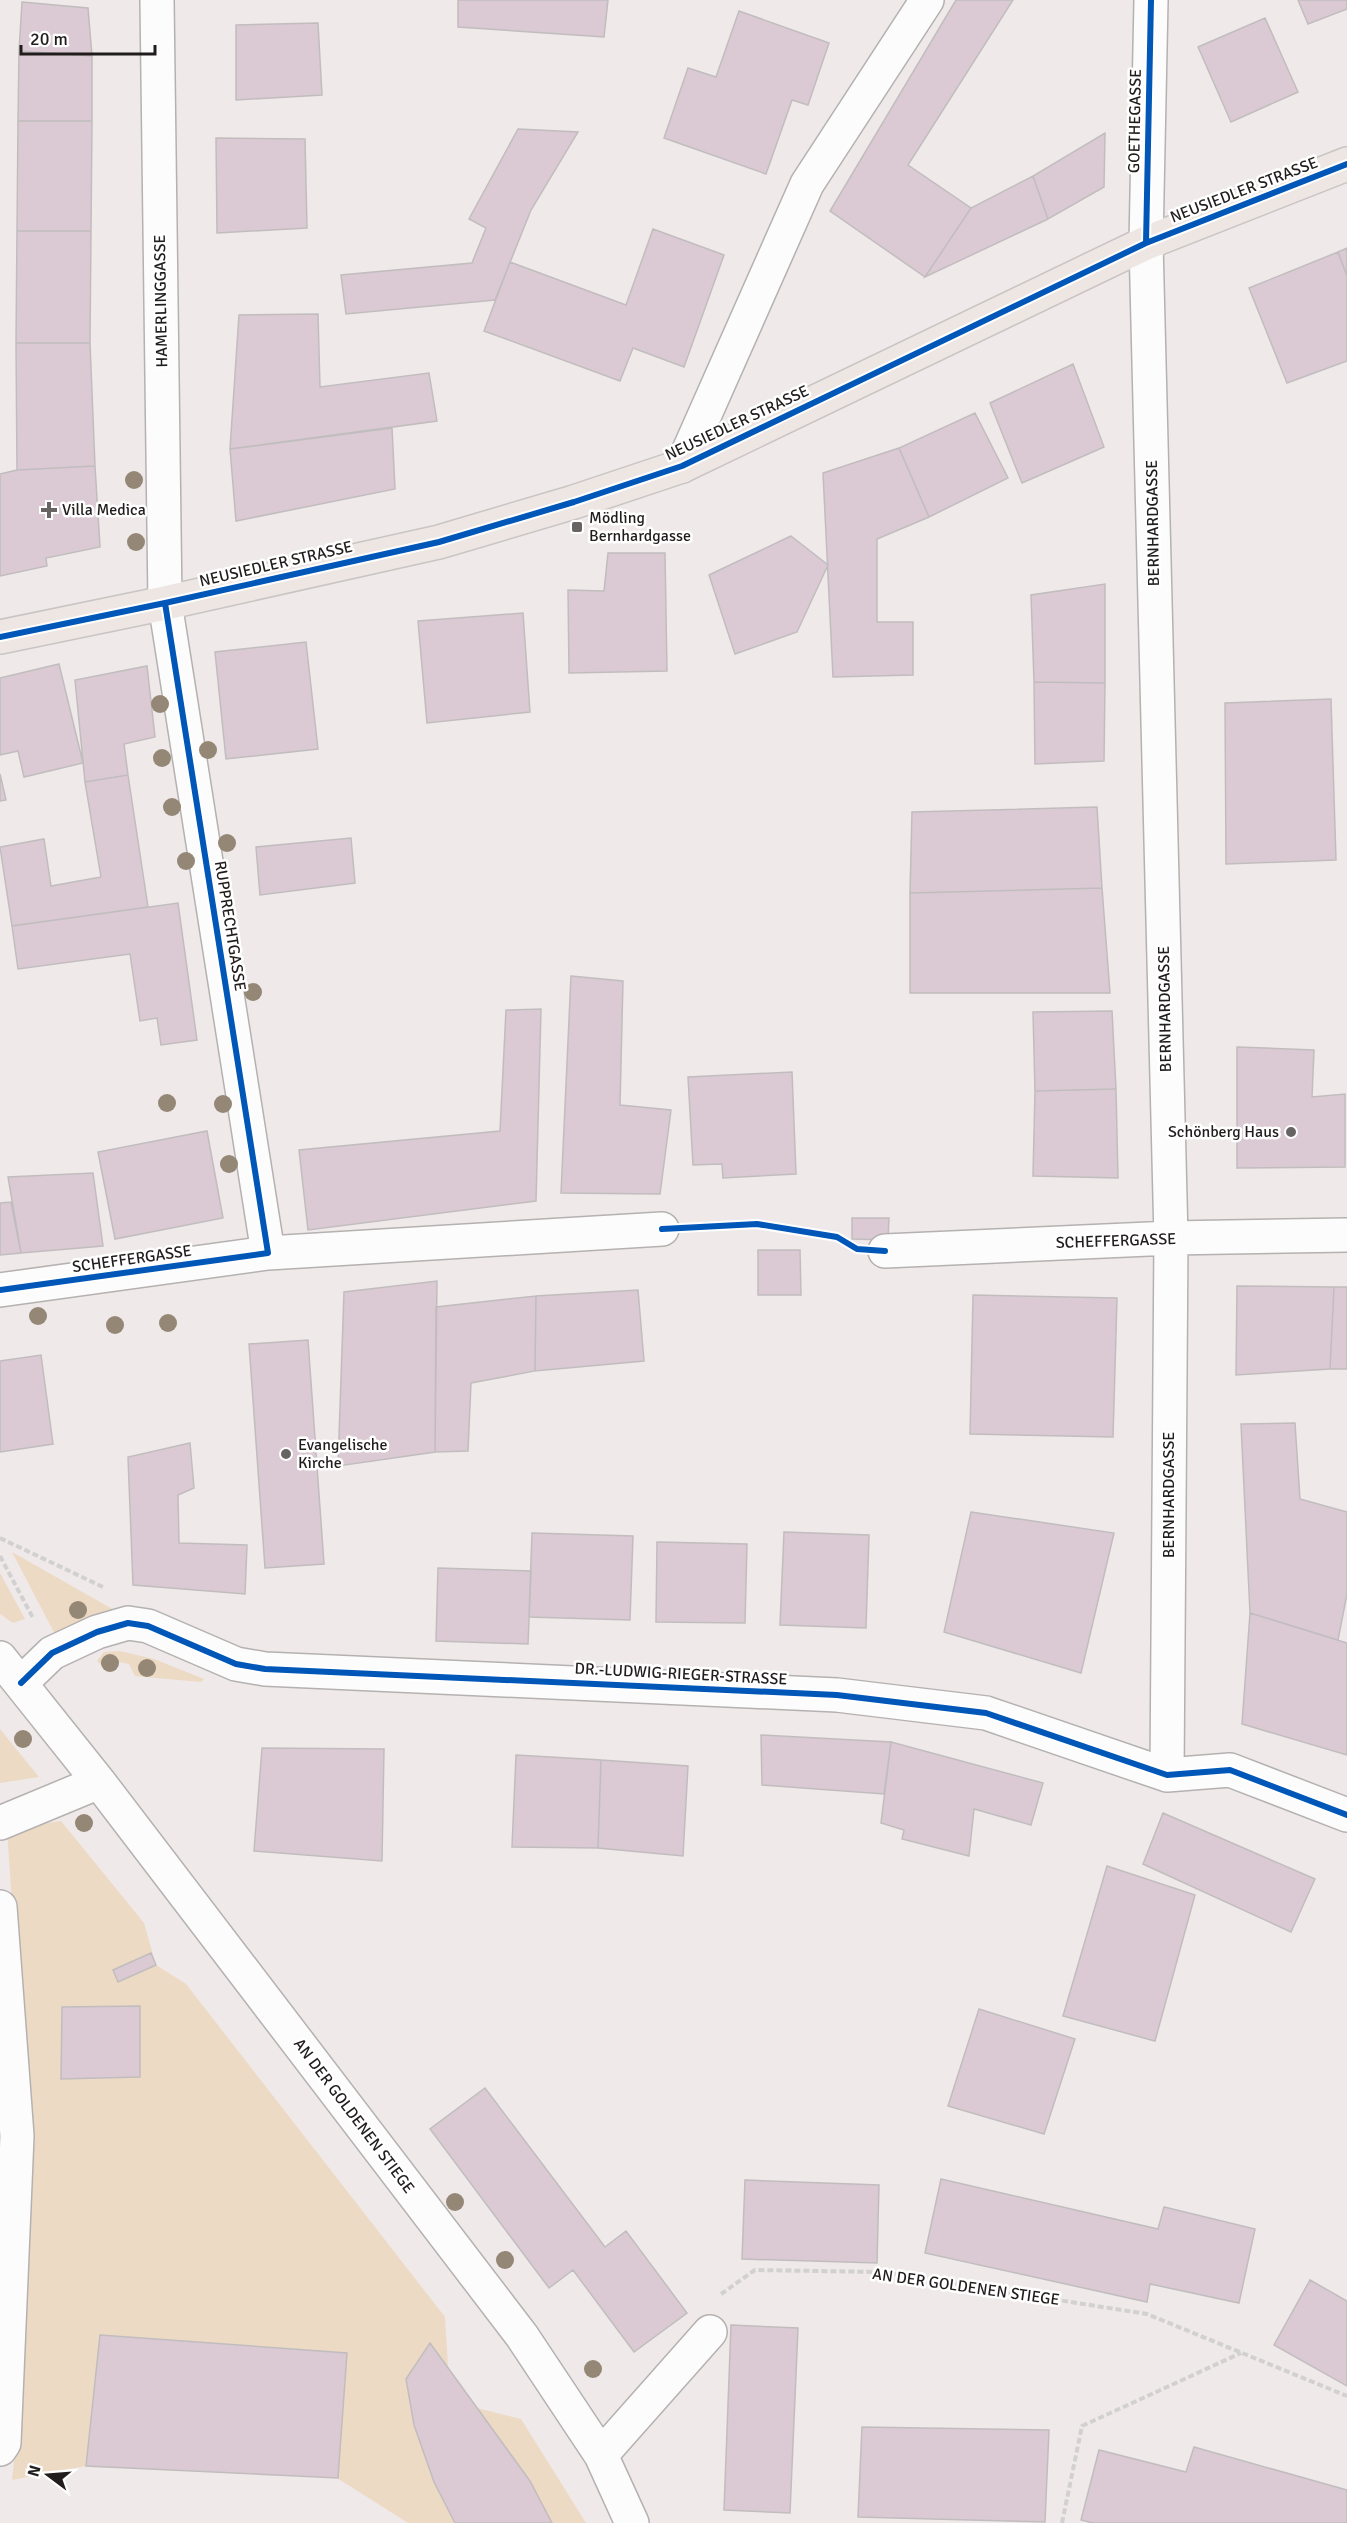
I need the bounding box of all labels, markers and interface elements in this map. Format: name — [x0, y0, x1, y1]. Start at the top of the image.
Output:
scale bar — [21, 18, 154, 56]
text: 20 m — [30, 28, 68, 50]
street label: GOETHEGASSE — [1124, 69, 1146, 173]
street label: NEUSIEDLER STRASSE — [1167, 153, 1321, 227]
street label: HAMERLINGGASSE — [150, 234, 172, 368]
street label: NEUSIEDLER STRASSE — [662, 381, 812, 465]
street label: BERNHARDGASSE — [1142, 459, 1164, 587]
place label: Villa Medica — [62, 500, 146, 520]
marker: Villa Medica — [40, 501, 58, 519]
place label: Mödling Bernhardgasse — [589, 508, 691, 546]
marker: Mödling Bernhardgasse — [570, 520, 584, 534]
street label: NEUSIEDLER STRASSE — [197, 537, 355, 591]
street label: RUPPRECHTGASSE — [210, 859, 250, 993]
street label: BERNHARDGASSE — [1154, 945, 1176, 1073]
place label: Schönberg Haus — [1168, 1122, 1279, 1142]
marker: Schönberg Haus — [1284, 1125, 1298, 1139]
street label: SCHEFFERGASSE — [1056, 1229, 1176, 1253]
street label: SCHEFFERGASSE — [71, 1241, 193, 1277]
street label: BERNHARDGASSE — [1159, 1432, 1179, 1558]
place label: Evangelische Kirche — [298, 1435, 388, 1473]
marker: Evangelische Kirche — [279, 1447, 293, 1461]
street label: DR.-LUDWIG-RIEGER-STRASSE — [574, 1658, 788, 1690]
street label: AN DER GOLDENEN STIEGE — [289, 2035, 419, 2197]
street label: AN DER GOLDENEN STIEGE — [871, 2264, 1061, 2310]
north arrow — [18, 2445, 78, 2505]
text: N — [23, 2463, 46, 2479]

